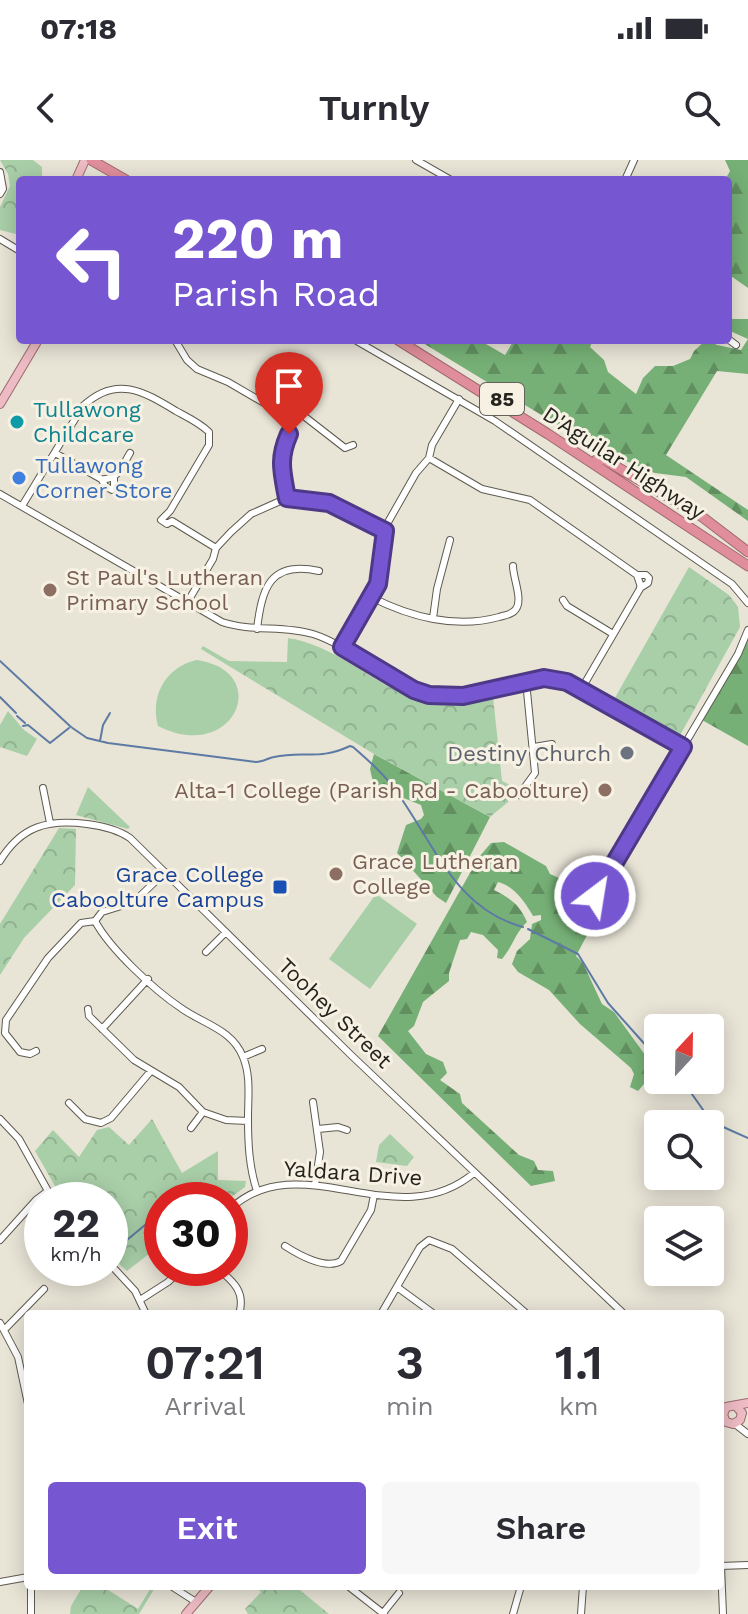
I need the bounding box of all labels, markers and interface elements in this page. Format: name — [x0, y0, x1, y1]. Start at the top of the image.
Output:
text: 07:18 — [40, 11, 117, 46]
icon: back — [24, 86, 68, 130]
icon: search — [680, 86, 724, 130]
text: Turnly — [319, 87, 429, 129]
text: 220 m — [172, 206, 344, 272]
icon: left — [40, 208, 144, 312]
text: Parish Road — [172, 273, 380, 315]
pin — [255, 352, 323, 434]
icon: arrive — [267, 364, 311, 408]
road number: 85 — [480, 383, 524, 415]
place label: Tullawong Childcare — [33, 397, 141, 447]
street label: D'Aguilar Highway — [538, 401, 710, 525]
marker: Tullawong Childcare — [8, 413, 26, 431]
place label: Tullawong Corner Store — [35, 453, 172, 503]
marker: Tullawong Corner Store — [10, 469, 28, 487]
place label: St Paul's Lutheran Primary School — [66, 565, 263, 615]
marker: St Paul's Lutheran Primary School — [41, 581, 59, 599]
place label: Destiny Church — [447, 741, 611, 766]
marker: Destiny Church — [618, 744, 636, 762]
place label: Alta-1 College (Parish Rd - Caboolture) — [174, 778, 589, 803]
marker: Alta-1 College (Parish Rd - Caboolture) — [596, 781, 614, 799]
place label: Grace Lutheran College — [352, 849, 518, 899]
position arrow — [553, 854, 637, 938]
place label: Grace College Caboolture Campus — [51, 862, 264, 912]
marker: Grace Lutheran College — [327, 865, 345, 883]
marker: Grace College Caboolture Campus — [271, 878, 289, 896]
street label: Toohey Street — [273, 953, 397, 1073]
north arrow — [644, 1014, 724, 1094]
map controls — [644, 1014, 724, 1286]
button: search — [644, 1110, 724, 1190]
street label: Yaldara Drive — [283, 1156, 423, 1190]
speed limit sign: 30 — [144, 1182, 248, 1286]
text: 22 — [52, 1200, 100, 1247]
button: layers — [644, 1206, 724, 1286]
text: km/h — [50, 1242, 102, 1266]
text: 07:21 — [145, 1334, 265, 1391]
text: 3 — [396, 1334, 424, 1391]
text: 1.1 — [555, 1334, 603, 1391]
text: Arrival — [164, 1391, 246, 1421]
text: min — [386, 1391, 434, 1421]
text: km — [559, 1391, 599, 1421]
button: Exit — [48, 1482, 366, 1574]
button: Share — [382, 1482, 700, 1574]

